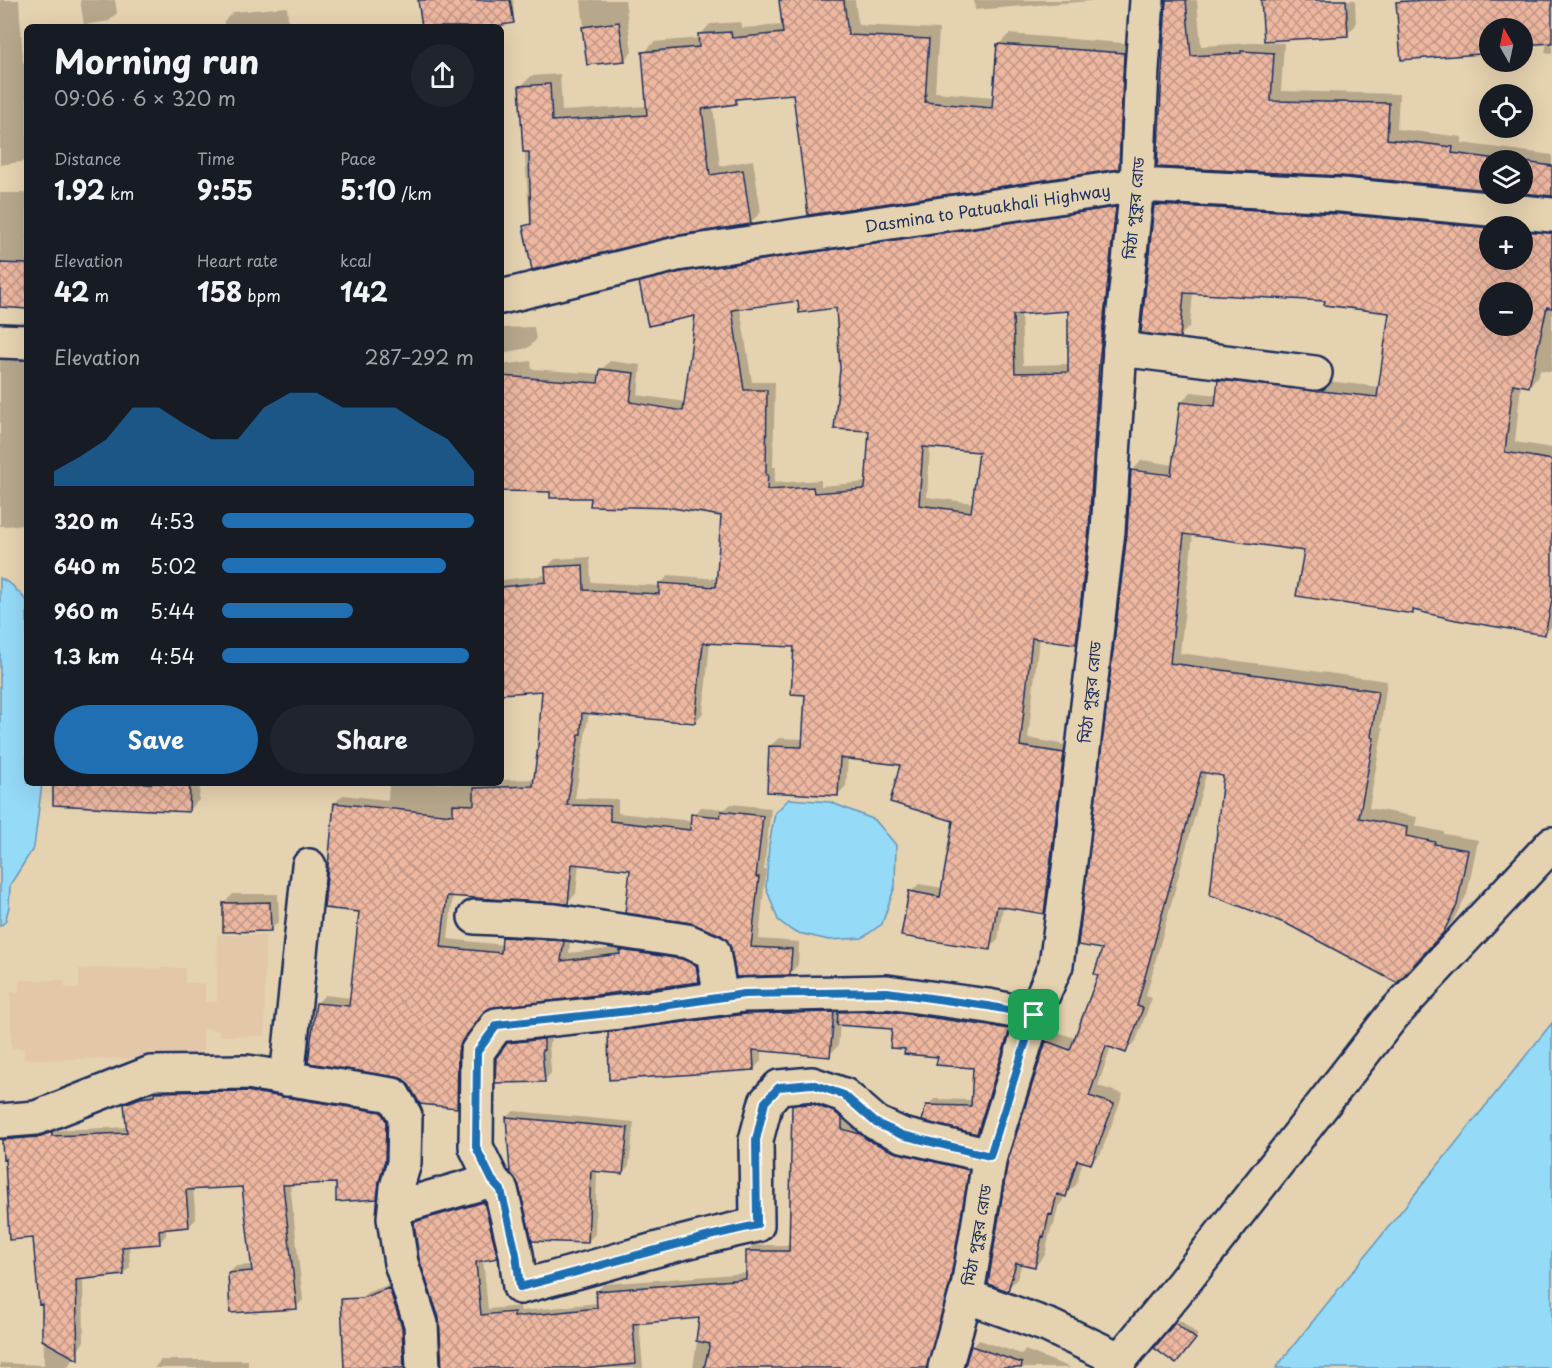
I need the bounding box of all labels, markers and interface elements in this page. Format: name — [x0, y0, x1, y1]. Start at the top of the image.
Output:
north arrow — [1479, 18, 1533, 72]
map controls — [1479, 18, 1533, 336]
text: Morning run — [54, 35, 259, 85]
button: share — [411, 44, 474, 107]
text: 09:06 · 6 × 320 m — [54, 83, 236, 113]
button: locate — [1479, 84, 1533, 138]
text: Distance — [54, 146, 121, 170]
text: Time — [197, 146, 235, 170]
text: Pace — [340, 146, 376, 170]
button: layers — [1479, 150, 1533, 204]
street label: মিঠা পুকুর রোড — [1117, 155, 1149, 261]
text: 1.92 — [54, 170, 105, 209]
text: 9:55 — [197, 170, 253, 209]
text: 5:10 — [340, 170, 396, 209]
street label: Dasmina to Patuakhali Highway — [863, 177, 1112, 238]
text: km — [105, 181, 134, 205]
text: /km — [396, 181, 432, 205]
button: + — [1479, 216, 1533, 270]
text: Elevation — [54, 248, 123, 272]
text: Heart rate — [197, 248, 278, 272]
text: kcal — [340, 248, 372, 272]
text: 42 — [54, 272, 89, 311]
text: 158 — [197, 272, 242, 311]
text: 142 — [340, 272, 388, 311]
button: − — [1479, 282, 1533, 336]
text: m — [89, 283, 109, 307]
text: bpm — [242, 283, 281, 307]
text: Elevation — [54, 342, 140, 372]
text: 287–292 m — [364, 342, 474, 372]
text: 320 m — [54, 506, 119, 536]
text: 4:53 — [150, 506, 195, 536]
text: 640 m — [54, 551, 120, 581]
text: 5:02 — [150, 551, 197, 581]
text: 960 m — [54, 596, 119, 626]
text: 5:44 — [150, 596, 195, 626]
street label: মিঠা পুকুর রোড — [1072, 639, 1106, 745]
text: 1.3 km — [54, 641, 120, 671]
text: 4:54 — [150, 641, 195, 671]
button: Save — [54, 705, 258, 774]
button: Share — [270, 705, 474, 774]
pin — [1008, 989, 1059, 1040]
icon: arrive — [1017, 998, 1050, 1031]
street label: মিঠা পুকুর রোড — [955, 1182, 997, 1288]

